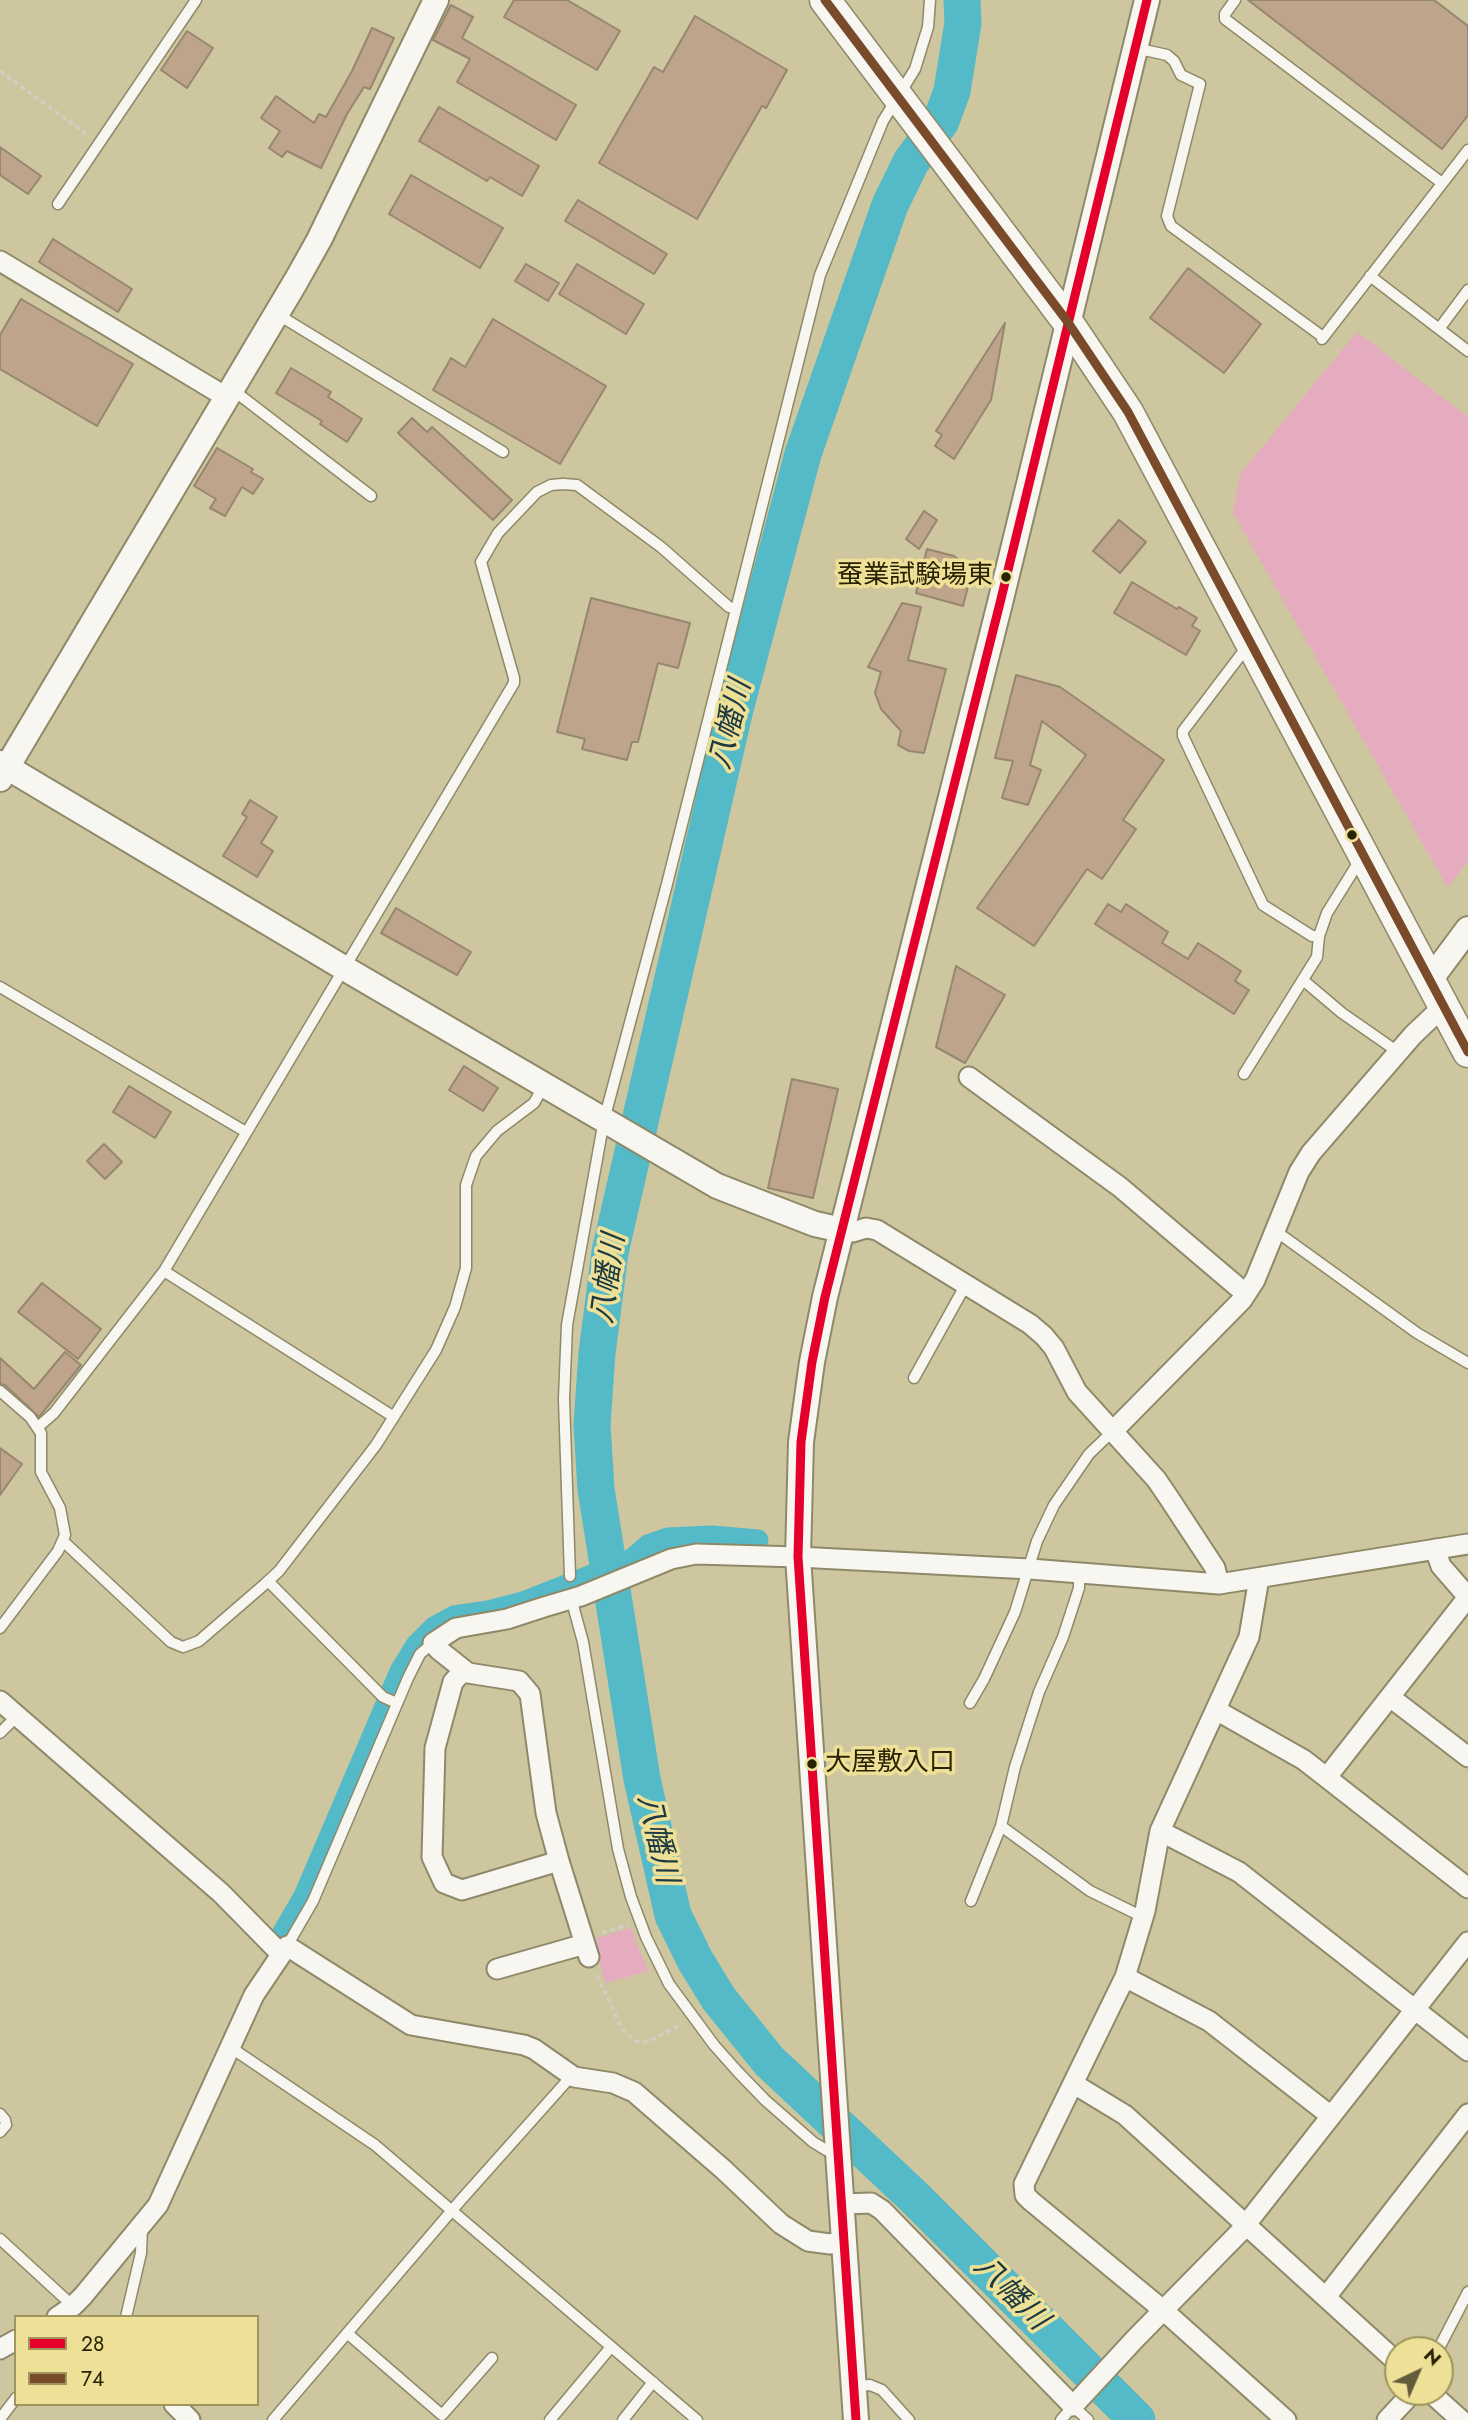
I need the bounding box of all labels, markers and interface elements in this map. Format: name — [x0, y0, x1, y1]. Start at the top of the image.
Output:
place label: 蚕業試験場東 — [837, 561, 993, 593]
marker: 蚕業試験場東 — [999, 570, 1013, 584]
water label: 八幡川 — [704, 677, 760, 773]
unlabelled marker — [1345, 828, 1359, 842]
water label: 八幡川 — [586, 1232, 634, 1326]
place label: 大屋敷入口 — [825, 1748, 955, 1780]
marker: 大屋敷入口 — [805, 1757, 819, 1771]
water label: 八幡川 — [628, 1791, 684, 1887]
water label: 八幡川 — [965, 2249, 1055, 2339]
legend — [14, 2315, 259, 2406]
text: 28 — [81, 2329, 104, 2359]
north arrow — [1384, 2336, 1454, 2406]
text: N — [1418, 2342, 1447, 2372]
text: 74 — [81, 2364, 104, 2394]

